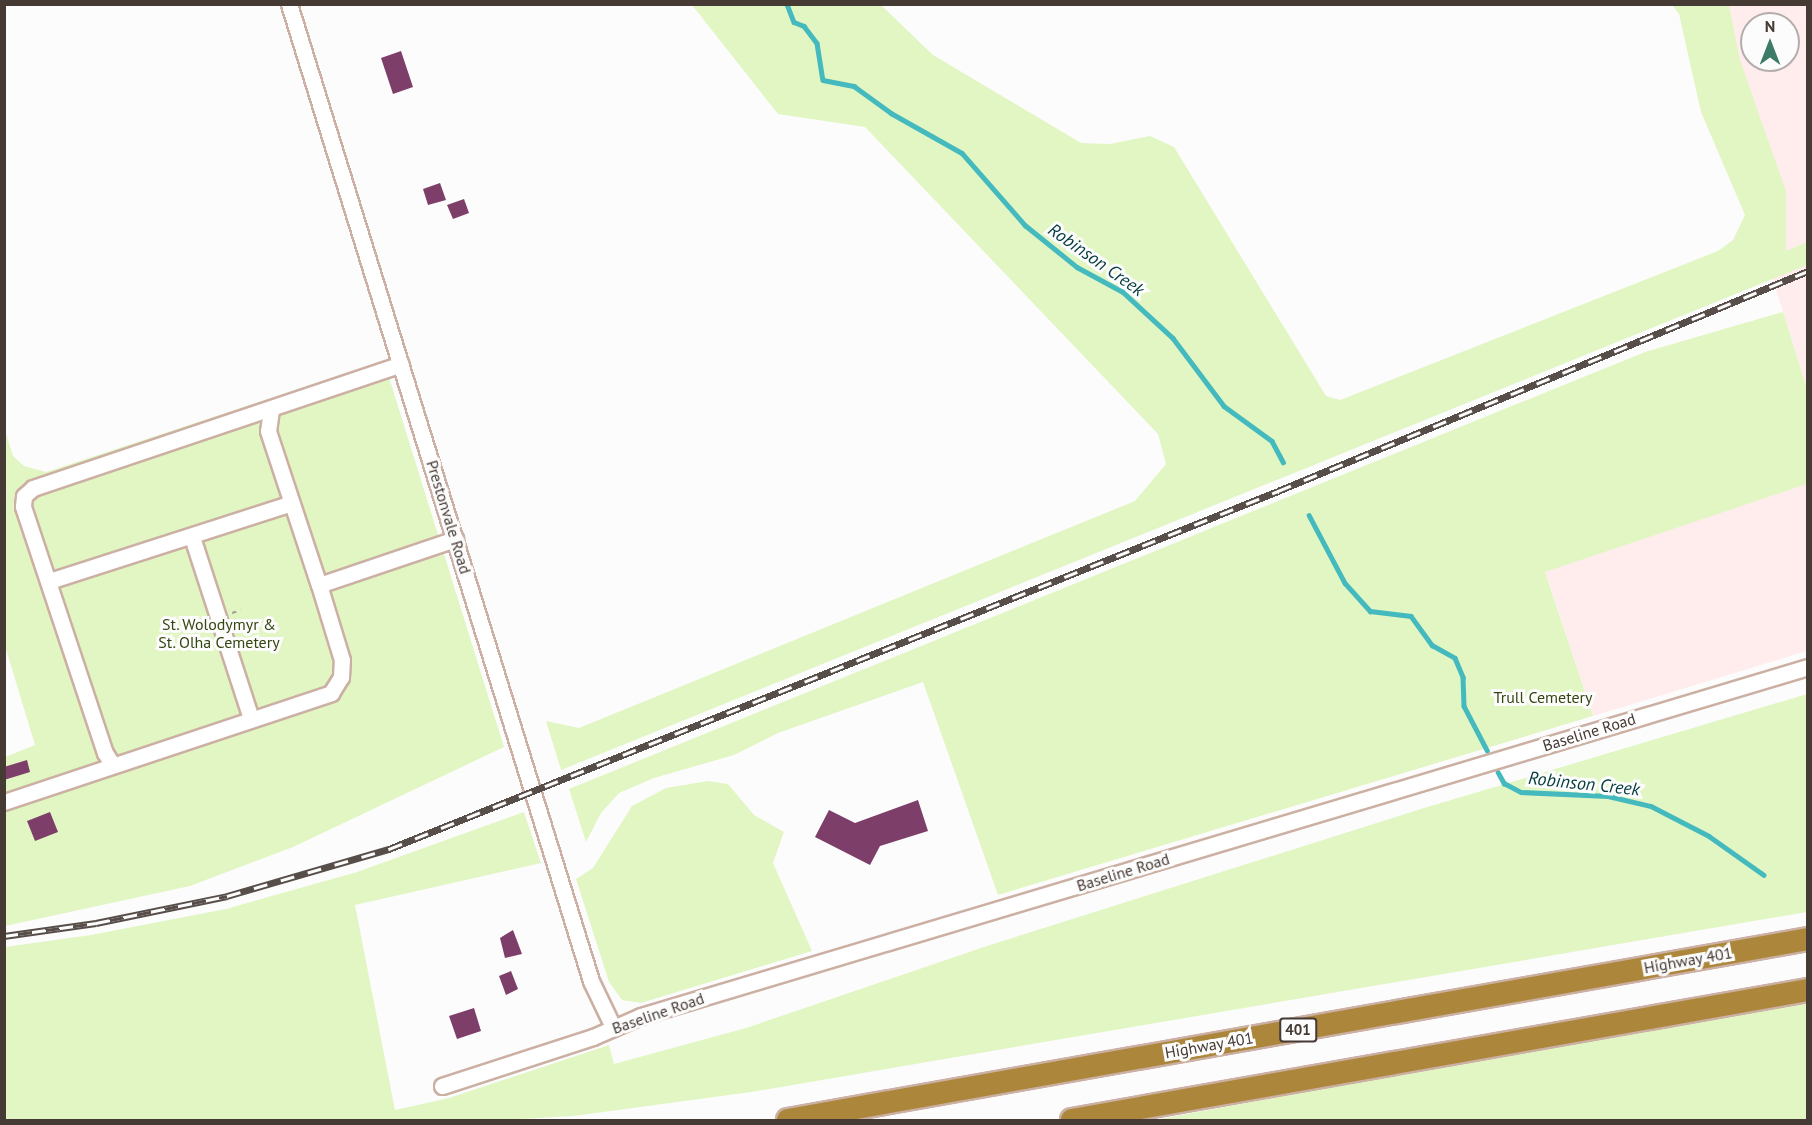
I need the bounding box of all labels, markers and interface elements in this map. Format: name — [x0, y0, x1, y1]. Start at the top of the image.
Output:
north arrow — [1740, 12, 1800, 72]
text: N — [1765, 16, 1775, 36]
water label: Robinson Creek — [1044, 219, 1148, 301]
street label: Prestonvale Road — [423, 458, 475, 576]
park label: St. Wolodymyr & St. Olha Cemetery — [158, 614, 280, 652]
park label: Trull Cemetery — [1494, 687, 1592, 707]
street label: Baseline Road — [1540, 709, 1638, 755]
water label: Robinson Creek — [1527, 767, 1641, 801]
street label: Baseline Road — [1074, 849, 1172, 895]
street label: Highway 401 — [1642, 943, 1734, 977]
street label: Baseline Road — [609, 988, 707, 1038]
road number: 401 — [1278, 1018, 1318, 1042]
street label: Highway 401 — [1163, 1028, 1255, 1062]

